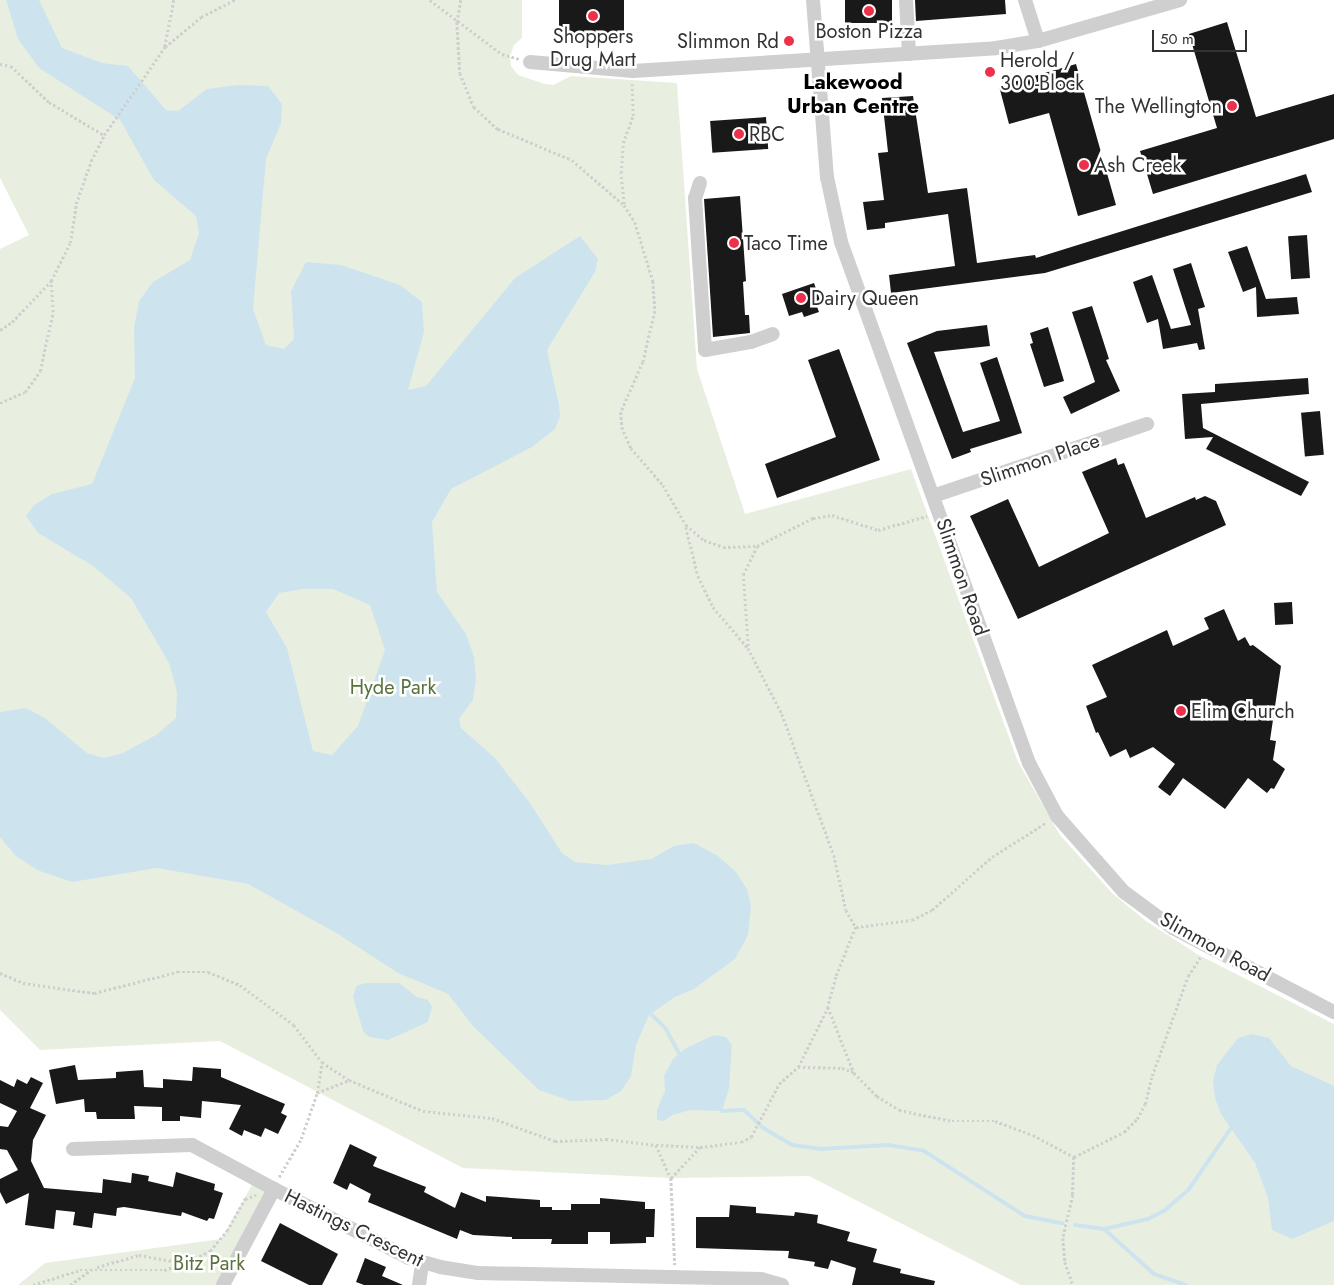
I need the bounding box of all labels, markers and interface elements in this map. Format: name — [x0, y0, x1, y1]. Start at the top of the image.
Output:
marker: Boston Pizza — [863, 5, 875, 17]
marker: Shoppers Drug Mart — [587, 10, 599, 22]
place label: Boston Pizza — [815, 19, 923, 43]
scale bar — [1154, 20, 1249, 52]
place label: Shoppers Drug Mart — [550, 24, 636, 71]
text: 50 m — [1160, 28, 1194, 50]
place label: Slimmon Rd — [677, 29, 779, 53]
marker: Slimmon Rd — [783, 35, 795, 47]
place label: Herold / 300-Block — [1000, 49, 1084, 96]
marker: Herold / 300-Block — [984, 66, 996, 78]
district label: Lakewood Urban Centre — [787, 69, 919, 119]
place label: The Wellington — [1095, 94, 1222, 118]
marker: The Wellington — [1226, 100, 1238, 112]
place label: RBC — [749, 122, 785, 146]
marker: RBC — [733, 128, 745, 140]
place label: Ash Creek — [1094, 153, 1181, 177]
marker: Ash Creek — [1078, 159, 1090, 171]
place label: Taco Time — [744, 231, 828, 255]
marker: Taco Time — [728, 237, 740, 249]
place label: Dairy Queen — [811, 286, 919, 310]
marker: Dairy Queen — [795, 292, 807, 304]
street label: Slimmon Place — [977, 428, 1103, 492]
street label: Slimmon Road — [931, 515, 993, 639]
park label: Hyde Park — [350, 675, 436, 699]
place label: Elim Church — [1191, 699, 1295, 723]
marker: Elim Church — [1175, 705, 1187, 717]
street label: Slimmon Road — [1156, 907, 1274, 987]
street label: Hastings Crescent — [281, 1184, 427, 1272]
park label: Bitz Park — [173, 1251, 245, 1275]

